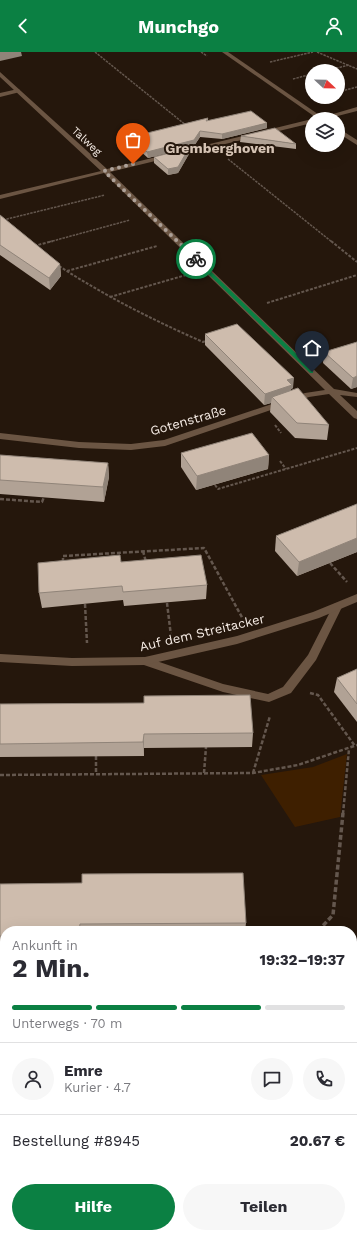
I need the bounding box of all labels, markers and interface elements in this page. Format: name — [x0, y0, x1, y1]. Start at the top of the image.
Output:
icon: back — [12, 15, 34, 37]
icon: person — [323, 15, 345, 37]
text: Munchgo — [138, 16, 219, 37]
north arrow — [305, 64, 345, 104]
map controls — [305, 64, 345, 152]
button: layers — [305, 112, 345, 152]
pin — [116, 123, 150, 164]
street label: Talweg — [69, 124, 104, 159]
icon: bag — [122, 129, 144, 151]
district label: Gremberghoven — [165, 140, 275, 156]
courier — [176, 239, 216, 279]
icon: bike — [185, 248, 207, 270]
pin — [295, 331, 329, 372]
icon: home — [301, 337, 323, 359]
street label: Gotenstraße — [148, 402, 228, 438]
street label: Auf dem Streitacker — [138, 611, 266, 654]
text: Ankunft in — [12, 938, 78, 953]
text: 19:32–19:37 — [259, 951, 345, 969]
text: 2 Min. — [12, 953, 90, 983]
text: Unterwegs · 70 m — [12, 1016, 123, 1031]
button: person — [12, 1058, 54, 1100]
button: chat — [251, 1058, 293, 1100]
button: phone — [303, 1058, 345, 1100]
text: Emre — [64, 1062, 103, 1080]
text: Kurier · 4.7 — [64, 1080, 131, 1095]
text: Bestellung #8945 — [12, 1132, 140, 1150]
text: 20.67 € — [290, 1132, 345, 1150]
button: Hilfe — [12, 1184, 175, 1230]
button: Teilen — [183, 1184, 345, 1230]

